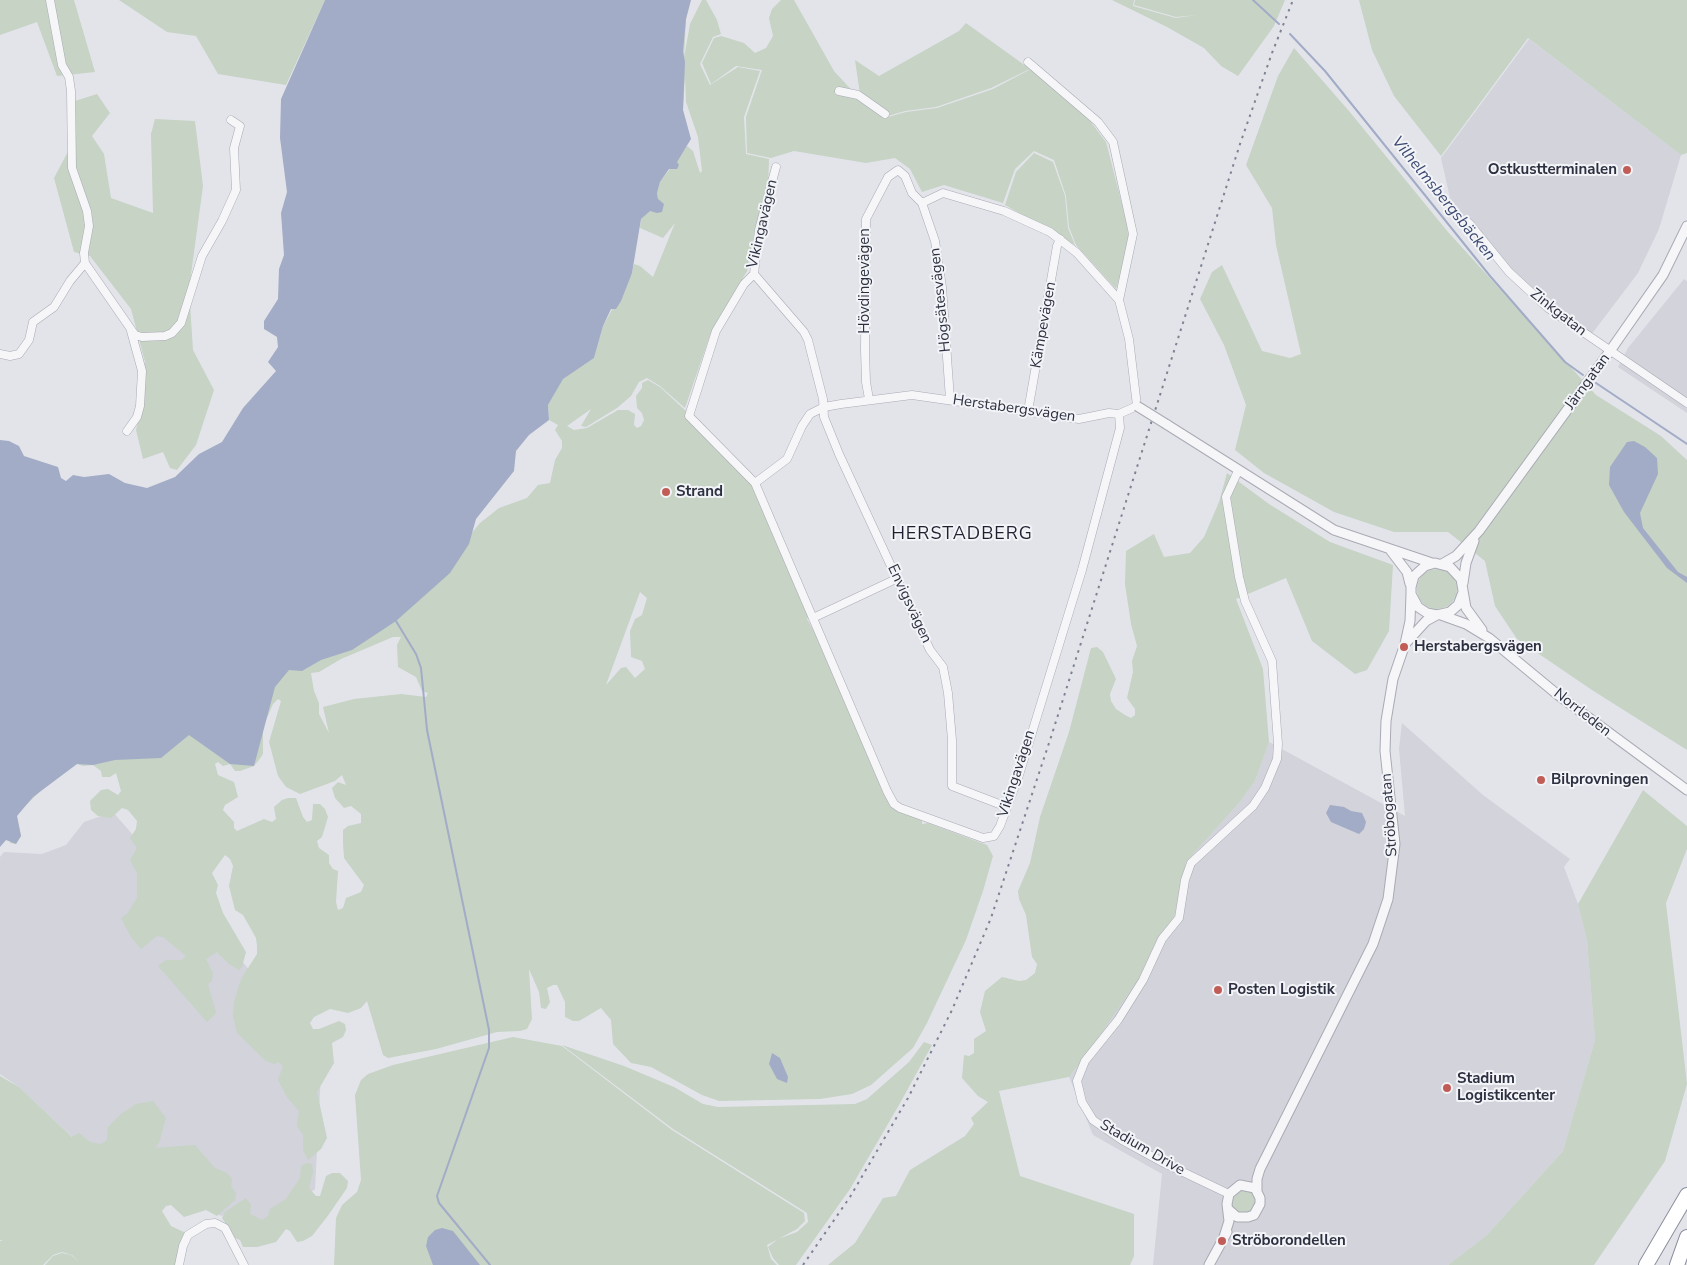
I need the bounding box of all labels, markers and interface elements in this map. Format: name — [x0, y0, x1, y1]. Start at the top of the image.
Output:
water label: Vilhelmsbergsbäcken — [1387, 133, 1499, 265]
place label: Ostkustterminalen — [1488, 161, 1617, 179]
marker: Ostkustterminalen — [1621, 164, 1633, 176]
street label: Vikingavägen — [744, 178, 782, 270]
street label: Hövdingevägen — [856, 228, 874, 334]
street label: Högsätesvägen — [927, 247, 955, 353]
street label: Kämpevägen — [1028, 280, 1060, 370]
street label: Zinkgatan — [1526, 285, 1590, 341]
street label: Järngatan — [1562, 350, 1614, 414]
street label: Herstabergsvägen — [951, 391, 1077, 427]
place label: Strand — [676, 483, 723, 501]
marker: Strand — [660, 486, 672, 498]
district label: HERSTADBERG — [890, 524, 1034, 546]
street label: Envigsvägen — [883, 562, 935, 646]
place label: Herstabergsvägen — [1414, 638, 1542, 656]
marker: Herstabergsvägen — [1398, 641, 1410, 653]
street label: Norrleden — [1550, 685, 1614, 741]
street label: Vikingavägen — [994, 728, 1040, 820]
place label: Bilprovningen — [1551, 771, 1648, 789]
street label: Ströbogatan — [1378, 773, 1402, 857]
marker: Bilprovningen — [1535, 774, 1547, 786]
place label: Posten Logistik — [1228, 981, 1335, 999]
marker: Posten Logistik — [1212, 984, 1224, 996]
place label: Stadium Logistikcenter — [1457, 1070, 1555, 1105]
marker: Stadium Logistikcenter — [1441, 1082, 1453, 1094]
street label: Stadium Drive — [1096, 1116, 1188, 1180]
place label: Ströborondellen — [1232, 1232, 1346, 1250]
marker: Ströborondellen — [1216, 1235, 1228, 1247]

